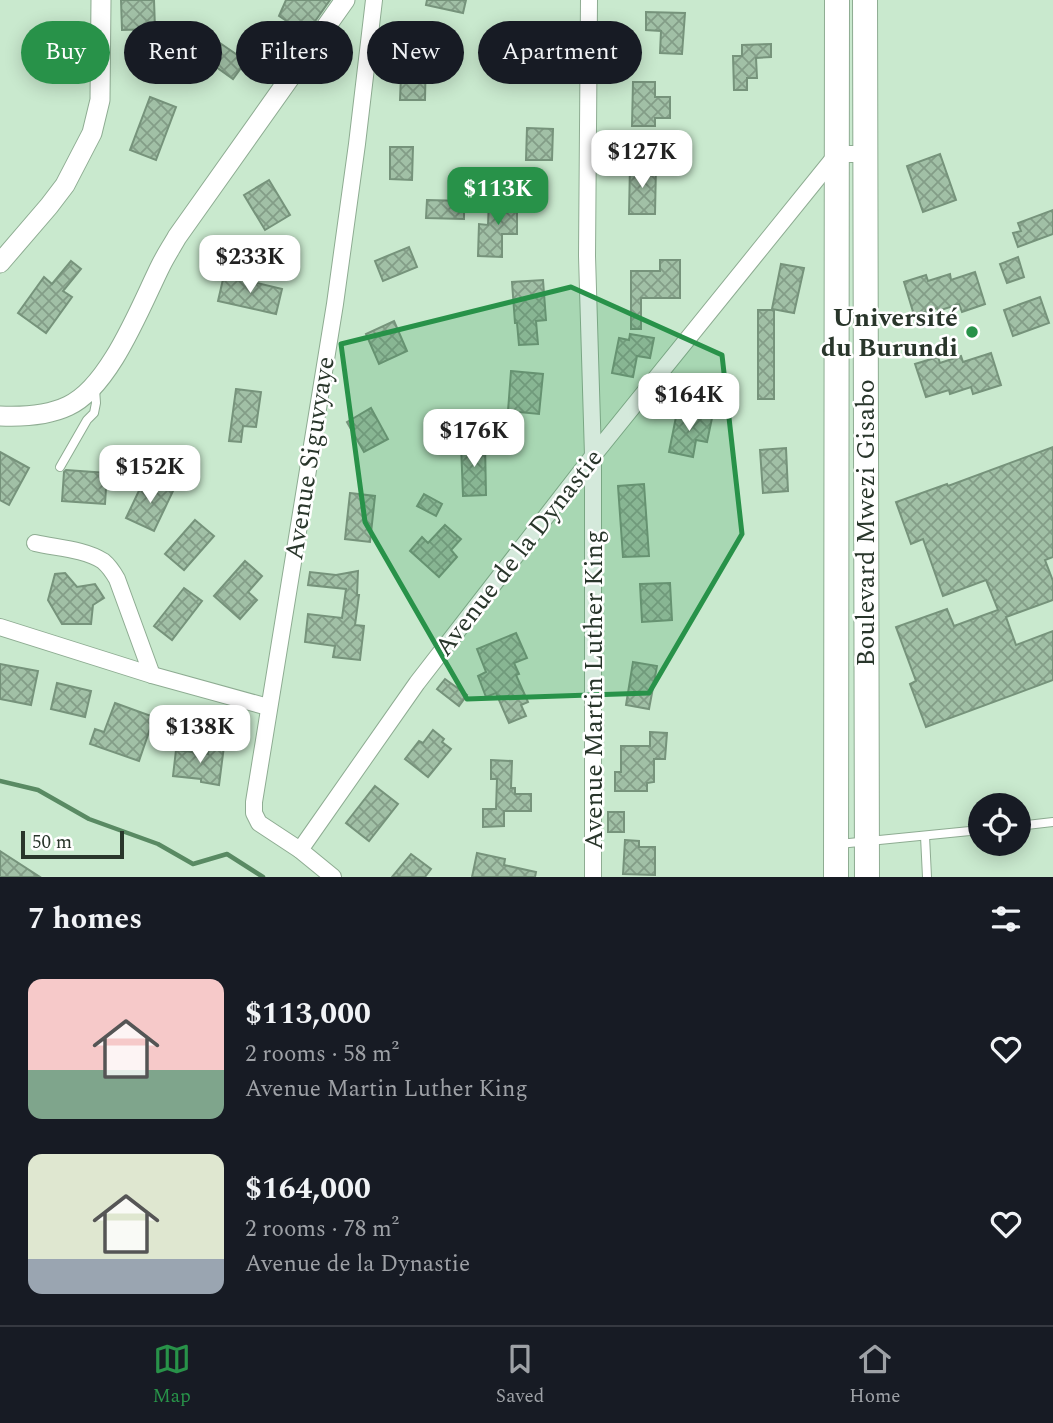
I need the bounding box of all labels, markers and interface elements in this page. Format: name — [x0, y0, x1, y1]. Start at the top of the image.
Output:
chip: Buy — [21, 21, 110, 84]
chip: Rent — [124, 21, 222, 84]
chip: Filters — [236, 21, 353, 84]
chip: New — [367, 21, 464, 84]
chip: Apartment — [478, 21, 642, 84]
pin: $127K — [593, 130, 691, 190]
text: $127K — [607, 135, 677, 170]
pin: $113K — [449, 168, 547, 227]
text: $113K — [463, 172, 533, 207]
pin: $233K — [201, 236, 299, 295]
text: $233K — [215, 240, 285, 275]
place label: Université du Burundi — [821, 298, 958, 368]
marker: Université du Burundi — [964, 324, 980, 340]
street label: Avenue Siguvyaye — [274, 353, 346, 563]
pin: $164K — [640, 374, 738, 433]
text: $164K — [654, 378, 724, 413]
street label: Boulevard Mwezi Gisabo — [846, 379, 886, 667]
pin: $176K — [425, 410, 523, 469]
text: $176K — [439, 414, 509, 449]
street label: Avenue de la Dynastie — [425, 440, 613, 665]
pin: $152K — [101, 446, 199, 505]
text: $152K — [115, 450, 185, 485]
street label: Avenue Martin Luther King — [574, 530, 614, 850]
pin: $138K — [151, 706, 249, 765]
text: $138K — [165, 710, 235, 745]
map controls — [968, 793, 1031, 856]
button: locate — [968, 793, 1031, 856]
scale bar — [21, 828, 124, 860]
text: 50 m — [32, 828, 72, 857]
text: 7 homes — [28, 896, 142, 942]
icon: filters — [987, 900, 1025, 938]
text: $113,000 — [245, 991, 371, 1037]
icon: home — [84, 1007, 168, 1091]
icon: heart — [987, 1030, 1025, 1068]
text: 2 rooms · 58 m² — [245, 1037, 399, 1072]
text: Avenue Martin Luther King — [245, 1072, 528, 1107]
text: $164,000 — [245, 1166, 371, 1212]
icon: home — [84, 1182, 168, 1266]
icon: heart — [987, 1205, 1025, 1243]
text: 2 rooms · 78 m² — [245, 1212, 399, 1247]
text: Avenue de la Dynastie — [245, 1247, 470, 1282]
tab: Map — [152, 1340, 191, 1411]
tab: Saved — [496, 1340, 544, 1411]
tab: Home — [849, 1340, 901, 1411]

